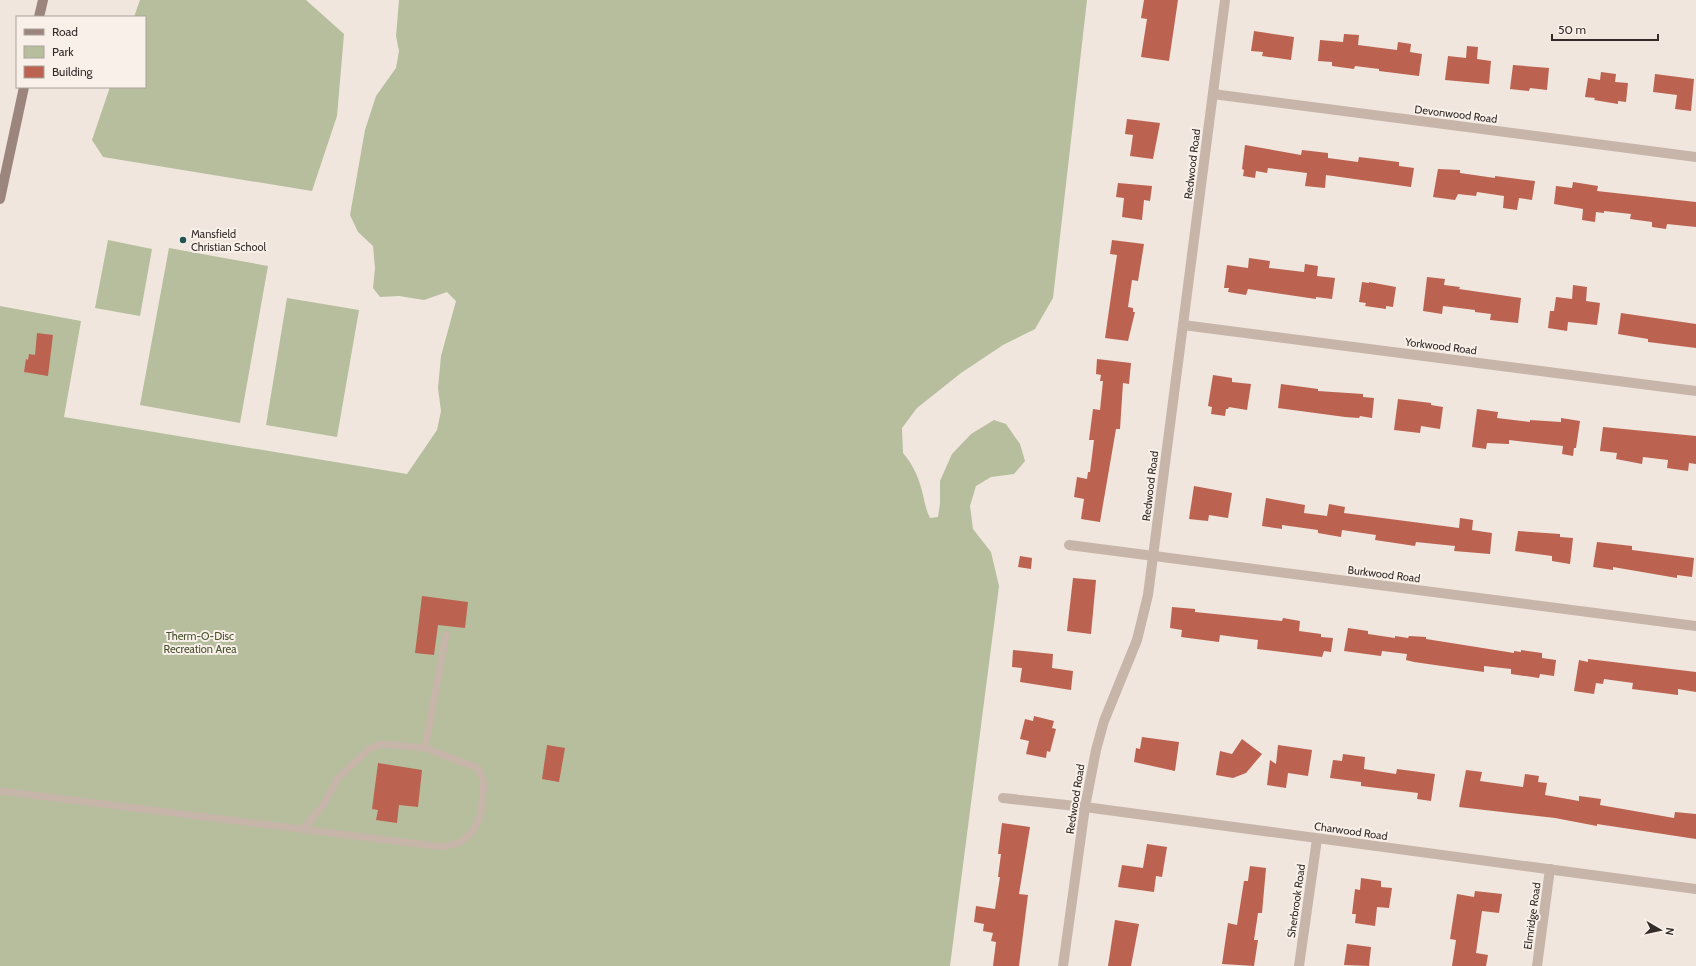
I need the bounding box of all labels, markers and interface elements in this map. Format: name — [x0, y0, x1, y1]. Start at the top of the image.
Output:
legend — [16, 16, 146, 88]
scale bar — [1552, 16, 1658, 42]
text: 50 m — [1558, 22, 1586, 37]
text: Road — [52, 24, 78, 39]
text: Park — [52, 44, 74, 59]
text: Building — [52, 64, 94, 79]
street label: Devonwood Road — [1414, 102, 1498, 126]
street label: Redwood Road — [1181, 128, 1203, 200]
place label: Mansfield Christian School — [191, 227, 267, 254]
marker: Mansfield Christian School — [178, 235, 188, 245]
street label: Yorkwood Road — [1403, 335, 1478, 357]
street label: Redwood Road — [1139, 450, 1161, 522]
street label: Burkwood Road — [1347, 563, 1421, 585]
park label: Therm-O-Disc Recreation Area — [164, 629, 237, 656]
street label: Redwood Road — [1063, 763, 1087, 835]
street label: Charwood Road — [1313, 819, 1389, 843]
street label: Sherbrook Road — [1284, 863, 1308, 939]
street label: Elmridge Road — [1520, 882, 1544, 950]
north arrow — [1640, 910, 1680, 950]
text: N — [1662, 927, 1677, 937]

